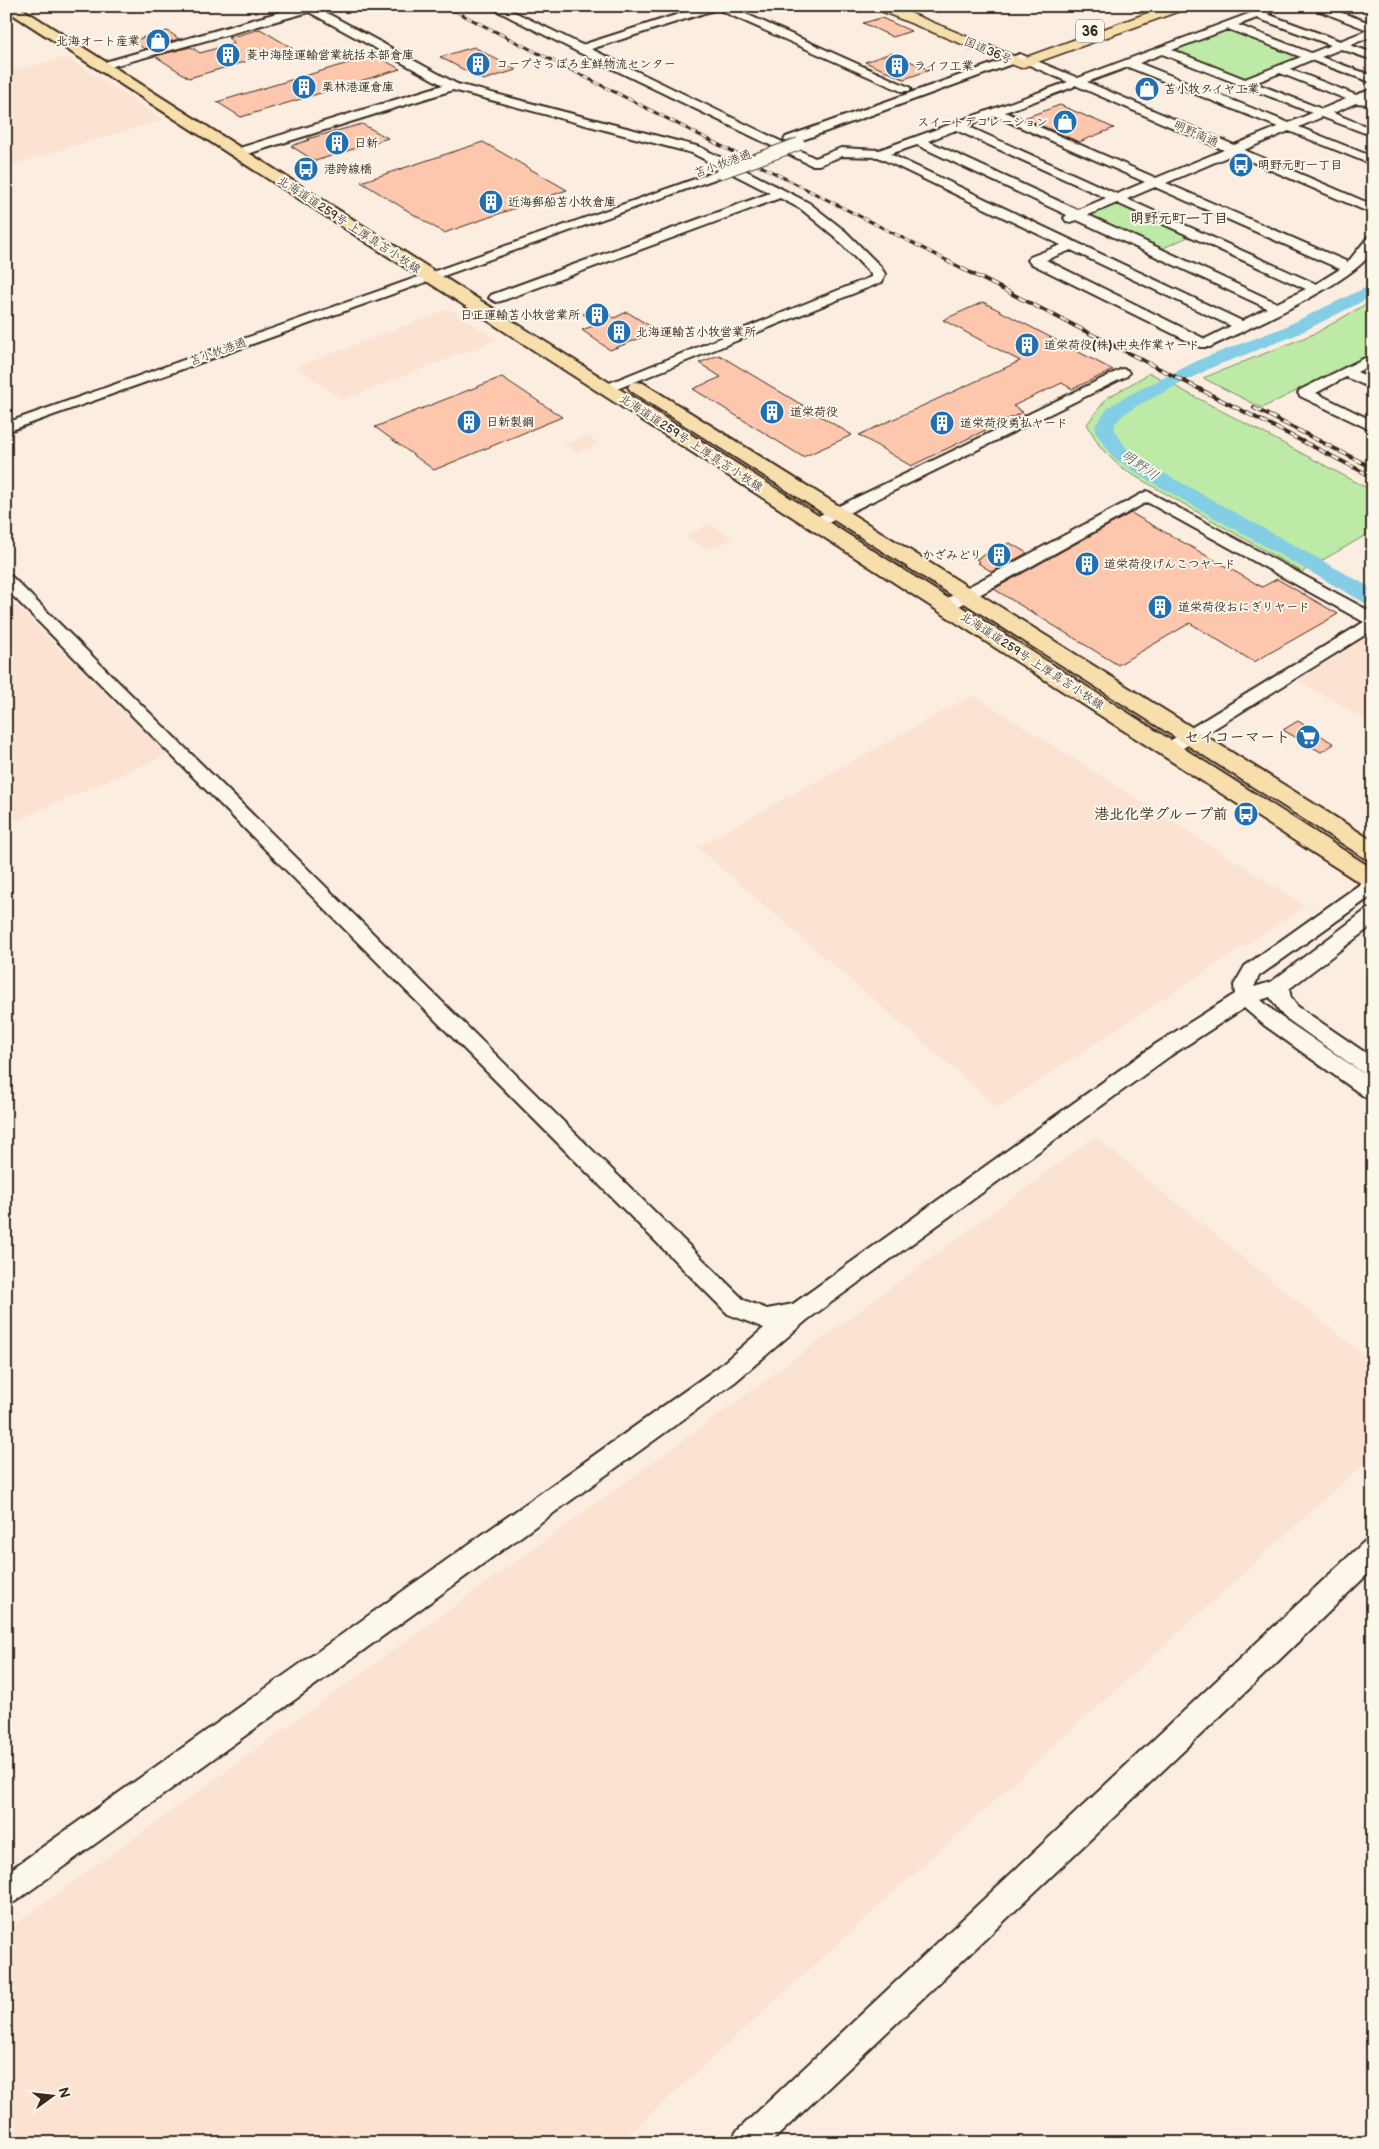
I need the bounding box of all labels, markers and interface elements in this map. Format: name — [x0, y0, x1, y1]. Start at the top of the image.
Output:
road number: 36 — [1076, 20, 1104, 42]
shop icon: 北海オート産業 — [145, 28, 171, 54]
place label: 北海オート産業 — [56, 34, 140, 49]
street label: 国道36号 — [962, 34, 1014, 68]
building icon: 菱中海陸運輸営業統括本部倉庫 — [215, 42, 241, 68]
place label: 菱中海陸運輸営業統括本部倉庫 — [246, 48, 414, 63]
building icon: コープさっぽろ生鮮物流センター — [465, 51, 491, 77]
building icon: ライフ工業 — [884, 53, 910, 79]
place label: コープさっぽろ生鮮物流センター — [496, 57, 676, 72]
place label: ライフ工業 — [914, 59, 974, 74]
building icon: 栗林港運倉庫 — [291, 74, 317, 100]
shop icon: 苫小牧タイヤ工業 — [1134, 76, 1160, 102]
place label: 栗林港運倉庫 — [322, 80, 394, 95]
place label: 苫小牧タイヤ工業 — [1164, 82, 1260, 97]
shop icon: スイートデコレーション — [1052, 109, 1078, 135]
place label: スイートデコレーション — [917, 115, 1048, 130]
street label: 明野南通 — [1171, 117, 1221, 151]
building icon: 日新 — [324, 130, 350, 156]
place label: 日新 — [354, 136, 378, 151]
street label: 苫小牧港通 — [692, 147, 754, 181]
bus stop icon: 明野元町一丁目 — [1228, 152, 1254, 178]
bus stop icon: 港跨線橋 — [293, 156, 319, 182]
place label: 明野元町一丁目 — [1258, 158, 1342, 173]
place label: 港跨線橋 — [324, 162, 372, 177]
street label: 北海道道259号 上厚真苫小牧線 — [274, 173, 424, 277]
building icon: 近海郵船苫小牧倉庫 — [478, 189, 504, 215]
place label: 近海郵船苫小牧倉庫 — [508, 195, 616, 210]
district label: 明野元町一丁目 — [1130, 210, 1228, 227]
building icon: 日正運輸苫小牧営業所 — [584, 302, 610, 328]
place label: 日正運輸苫小牧営業所 — [460, 308, 581, 323]
building icon: 北海運輸苫小牧営業所 — [606, 319, 632, 345]
place label: 北海運輸苫小牧営業所 — [636, 325, 757, 340]
building icon: 道栄荷役(株) 中央作業ヤード — [1014, 332, 1040, 358]
street label: 苫小牧港通 — [187, 335, 249, 369]
place label: 道栄荷役(株) 中央作業ヤード — [1044, 338, 1200, 353]
street label: 北海道道259号 上厚真苫小牧線 — [616, 391, 766, 495]
building icon: 道栄荷役 — [759, 399, 785, 425]
place label: 道栄荷役 — [790, 405, 838, 420]
building icon: 日新製鋼 — [456, 409, 482, 435]
building icon: 道栄荷役勇払ヤード — [929, 410, 955, 436]
place label: 日新製鋼 — [486, 415, 534, 430]
place label: 道栄荷役勇払ヤード — [960, 416, 1068, 431]
water label: 明野川 — [1118, 446, 1162, 484]
building icon: かざみどり — [986, 542, 1012, 568]
place label: かざみどり — [922, 548, 982, 563]
building icon: 道栄荷役げんこつヤード — [1074, 551, 1100, 577]
place label: 道栄荷役げんこつヤード — [1104, 557, 1236, 572]
building icon: 道栄荷役おにぎりヤード — [1147, 594, 1173, 620]
place label: 道栄荷役おにぎりヤード — [1178, 600, 1310, 615]
street label: 北海道道259号 上厚真苫小牧線 — [957, 609, 1107, 713]
supermarket icon: セイコーマート — [1295, 724, 1321, 750]
place label: セイコーマート — [1184, 728, 1290, 747]
bus stop icon: 港北化学グループ前 — [1233, 801, 1259, 827]
place label: 港北化学グループ前 — [1094, 805, 1228, 824]
north arrow — [28, 2072, 78, 2122]
text: N — [55, 2085, 74, 2100]

